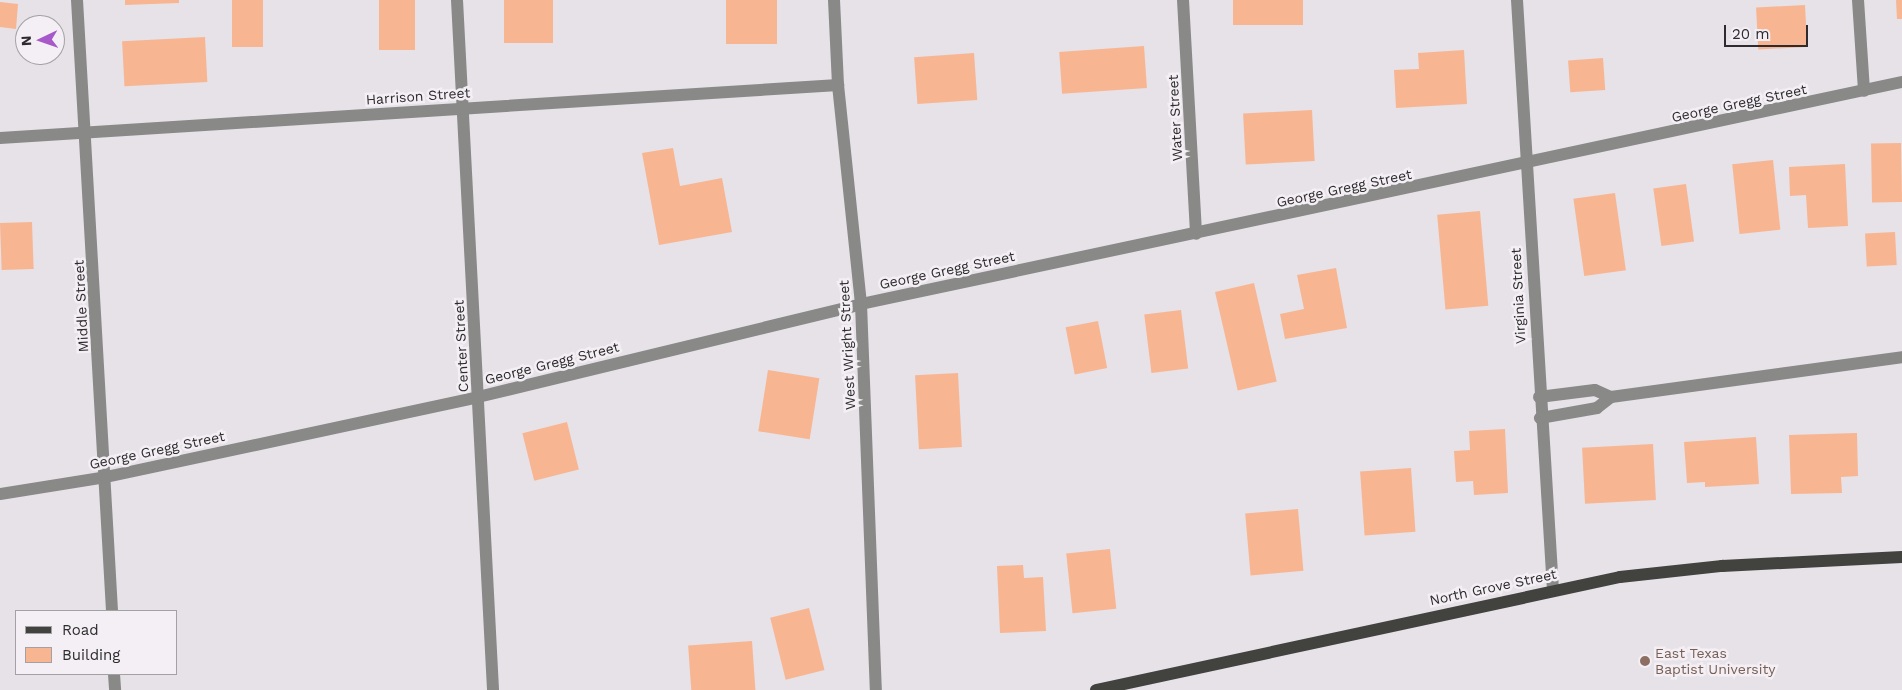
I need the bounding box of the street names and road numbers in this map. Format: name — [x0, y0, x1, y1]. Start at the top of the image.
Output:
street label: Water Street — [1164, 74, 1186, 162]
street label: George Gregg Street — [1670, 80, 1808, 126]
street label: Harrison Street — [365, 84, 471, 108]
street label: George Gregg Street — [1275, 165, 1413, 211]
street label: George Gregg Street — [878, 247, 1016, 293]
street label: Virginia Street — [1507, 247, 1529, 345]
street label: Middle Street — [70, 259, 92, 353]
street label: West Wright Street — [835, 279, 859, 411]
street label: Center Street — [450, 299, 472, 393]
street label: George Gregg Street — [483, 338, 621, 388]
street label: George Gregg Street — [88, 427, 226, 473]
street label: North Grove Street — [1428, 565, 1558, 609]

